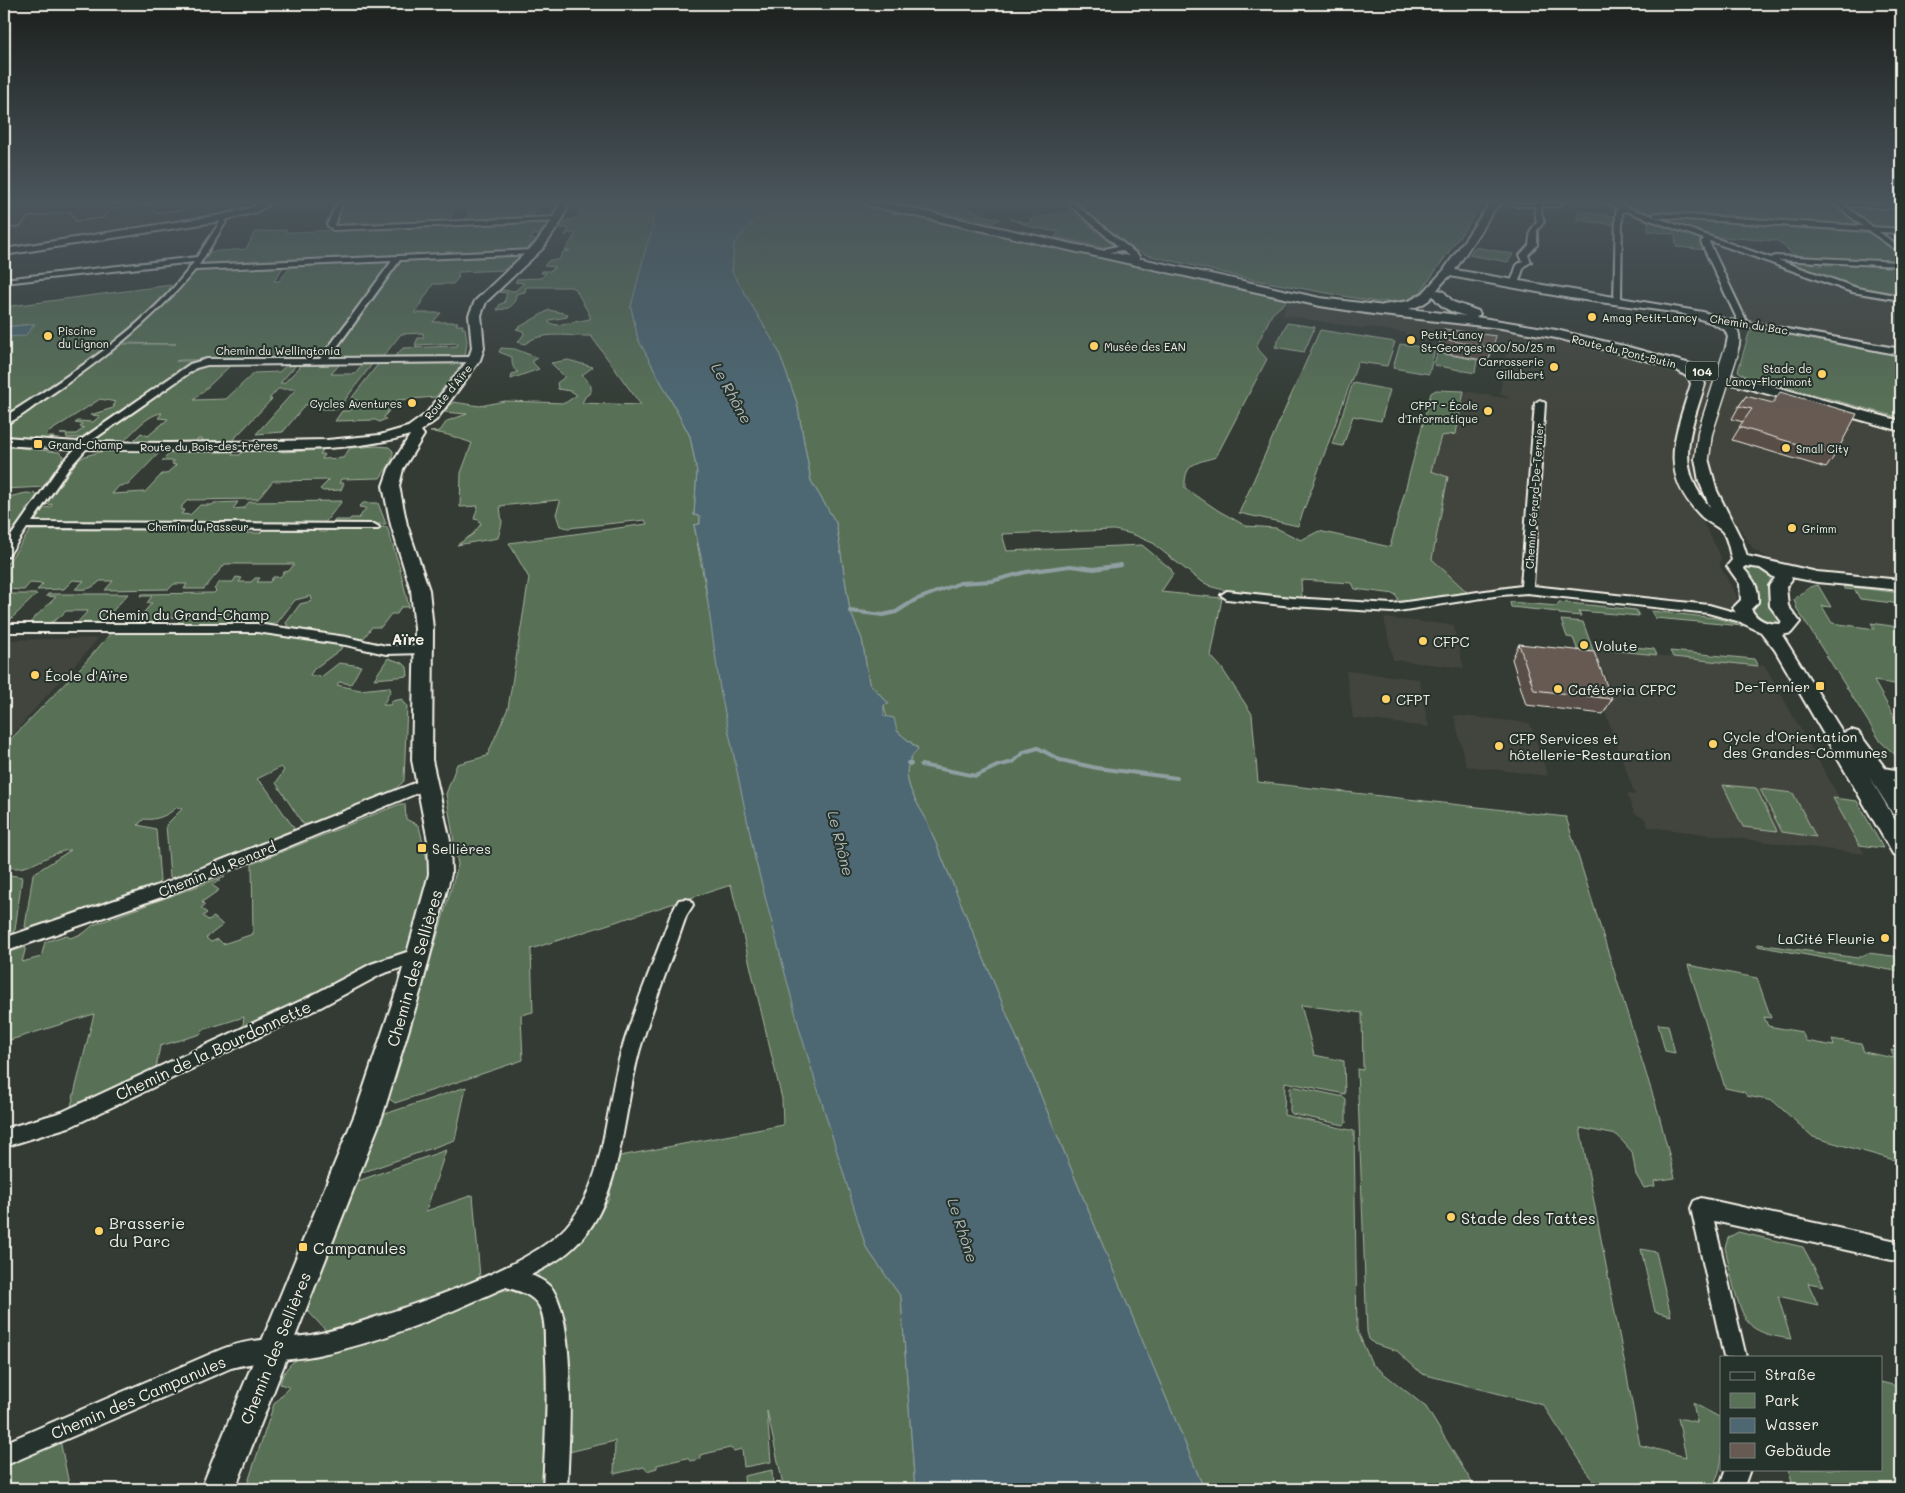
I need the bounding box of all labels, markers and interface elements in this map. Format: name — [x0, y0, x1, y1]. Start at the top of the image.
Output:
place label: Amag Petit-Lancy — [1602, 310, 1698, 325]
street label: Chemin du Bac — [1709, 310, 1789, 338]
marker: Amag Petit-Lancy — [1586, 311, 1598, 323]
place label: Piscine du Lignon — [58, 323, 109, 351]
place label: Petit-Lancy St-Georges 300/50/25 m — [1421, 327, 1555, 355]
marker: Piscine du Lignon — [42, 330, 54, 342]
street label: Route du Pont-Butin — [1570, 331, 1678, 371]
marker: Petit-Lancy St-Georges 300/50/25 m — [1405, 334, 1417, 346]
place label: Musée des EAN — [1104, 339, 1186, 354]
marker: Musée des EAN — [1088, 340, 1100, 352]
street label: Chemin du Wellingtonia — [216, 343, 340, 358]
place label: Carrosserie Gillabert — [1479, 354, 1544, 382]
water label: Le Rhône — [707, 359, 757, 427]
street label: Route d'Aïre — [421, 361, 475, 423]
marker: Carrosserie Gillabert — [1548, 361, 1560, 373]
place label: Stade de Lancy-Florimont — [1726, 361, 1812, 389]
road number: 104 — [1686, 362, 1718, 381]
marker: Stade de Lancy-Florimont — [1816, 368, 1828, 380]
place label: Cycles Aventures — [310, 396, 402, 411]
marker: Cycles Aventures — [406, 397, 418, 409]
place label: CFPT - École d'Informatique — [1398, 398, 1478, 426]
marker: CFPT - École d'Informatique — [1482, 405, 1494, 417]
street label: Chemin Gérard-De-Ternier — [1521, 422, 1547, 570]
place label: Grand-Champ — [48, 437, 123, 452]
street label: Route du Bois-des-Frères — [140, 437, 278, 455]
marker: Grand-Champ — [32, 438, 44, 450]
place label: Small City — [1796, 441, 1849, 456]
marker: Small City — [1780, 442, 1792, 454]
street label: Chemin du Passeur — [147, 519, 249, 534]
place label: Grimm — [1802, 521, 1837, 536]
marker: Grimm — [1786, 522, 1798, 534]
street label: Chemin du Grand-Champ — [99, 605, 269, 624]
district label: Aïre — [392, 629, 424, 649]
place label: CFPC — [1433, 632, 1469, 651]
marker: CFPC — [1417, 635, 1429, 647]
place label: Volute — [1594, 636, 1637, 655]
marker: Volute — [1578, 639, 1590, 651]
place label: École d'Aïre — [45, 666, 128, 685]
marker: École d'Aïre — [29, 669, 41, 681]
place label: De-Ternier — [1735, 677, 1810, 696]
place label: Caféteria CFPC — [1568, 680, 1676, 699]
marker: De-Ternier — [1814, 680, 1826, 692]
marker: Caféteria CFPC — [1552, 683, 1564, 695]
place label: CFPT — [1396, 690, 1430, 709]
marker: CFPT — [1380, 693, 1392, 705]
place label: Cycle d'Orientation des Grandes-Communes — [1723, 727, 1887, 762]
place label: CFP Services et hôtellerie-Restauration — [1509, 729, 1671, 764]
marker: Cycle d'Orientation des Grandes-Communes — [1707, 738, 1719, 750]
marker: CFP Services et hôtellerie-Restauration — [1493, 740, 1505, 752]
water label: Le Rhône — [823, 808, 859, 878]
street label: Chemin du Renard — [155, 837, 279, 901]
place label: Sellières — [432, 839, 491, 858]
marker: Sellières — [416, 842, 428, 854]
street label: Chemin des Sellières — [382, 887, 446, 1049]
place label: LaCité Fleurie — [1778, 929, 1875, 948]
marker: LaCité Fleurie — [1879, 932, 1891, 944]
street label: Chemin de la Bourdonnette — [112, 995, 314, 1105]
water label: Le Rhône — [943, 1195, 983, 1265]
place label: Stade des Tattes — [1461, 1207, 1596, 1228]
marker: Stade des Tattes — [1445, 1211, 1457, 1223]
place label: Brasserie du Parc — [109, 1212, 185, 1251]
marker: Brasserie du Parc — [93, 1225, 105, 1237]
place label: Campanules — [313, 1237, 406, 1258]
marker: Campanules — [297, 1241, 309, 1253]
street label: Chemin des Sellières — [235, 1269, 315, 1427]
street label: Chemin des Campanules — [47, 1351, 229, 1443]
legend — [1720, 1356, 1882, 1470]
text: Straße — [1765, 1364, 1816, 1384]
text: Park — [1765, 1390, 1799, 1410]
text: Wasser — [1765, 1414, 1819, 1434]
text: Gebäude — [1765, 1440, 1831, 1460]

